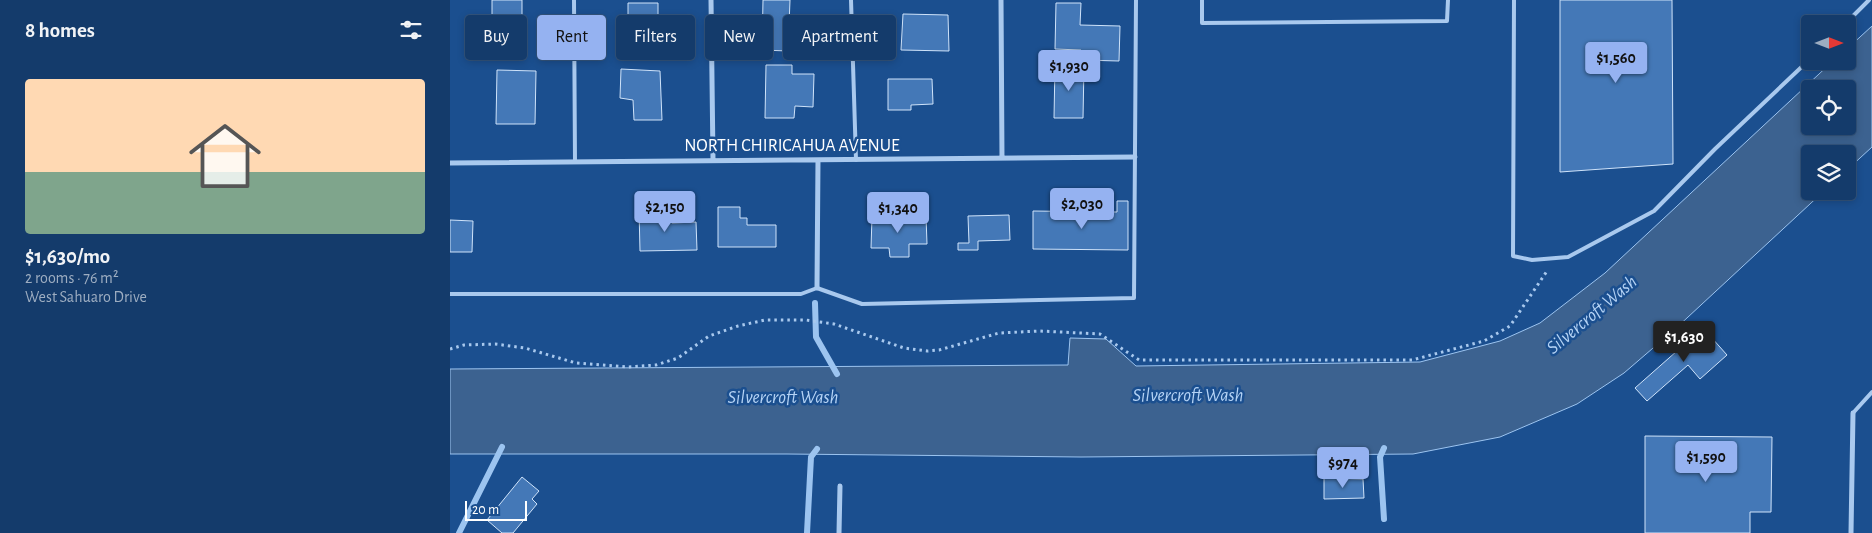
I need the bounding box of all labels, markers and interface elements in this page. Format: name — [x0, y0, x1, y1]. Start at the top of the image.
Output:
chip: Buy — [465, 15, 527, 60]
chip: Rent — [537, 15, 606, 60]
chip: Filters — [616, 15, 695, 60]
chip: New — [705, 15, 773, 60]
chip: Apartment — [783, 15, 896, 60]
north arrow — [1801, 15, 1856, 70]
map controls — [1801, 15, 1856, 200]
icon: filters — [397, 16, 425, 44]
text: 8 homes — [25, 20, 95, 41]
pin: $1,560 — [1575, 42, 1657, 84]
pin: $1,930 — [1028, 49, 1110, 92]
text: $1,560 — [1596, 50, 1636, 66]
text: $1,930 — [1049, 58, 1089, 74]
button: locate — [1801, 80, 1856, 135]
icon: home — [180, 111, 270, 201]
street label: NORTH CHIRICAHUA AVENUE — [684, 137, 900, 155]
button: layers — [1801, 145, 1856, 200]
pin: $2,030 — [1041, 188, 1123, 230]
pin: $2,150 — [624, 190, 706, 233]
pin: $1,340 — [857, 192, 939, 234]
text: $2,030 — [1061, 196, 1103, 212]
text: $2,150 — [645, 199, 685, 215]
text: $1,340 — [878, 200, 918, 216]
text: $1,630/mo — [25, 246, 110, 267]
text: 2 rooms · 76 m² — [25, 270, 119, 286]
water label: Silvercroft Wash — [1543, 272, 1641, 358]
text: West Sahuaro Drive — [25, 289, 147, 305]
pin: $1,630 — [1643, 320, 1725, 363]
text: $1,630 — [1664, 329, 1704, 345]
water label: Silvercroft Wash — [1133, 386, 1243, 405]
water label: Silvercroft Wash — [728, 388, 838, 407]
pin: $1,590 — [1665, 440, 1747, 483]
pin: $974 — [1313, 446, 1373, 489]
text: $1,590 — [1686, 449, 1726, 465]
text: $974 — [1328, 455, 1358, 471]
scale bar — [465, 498, 528, 521]
text: 20 m — [472, 503, 499, 517]

